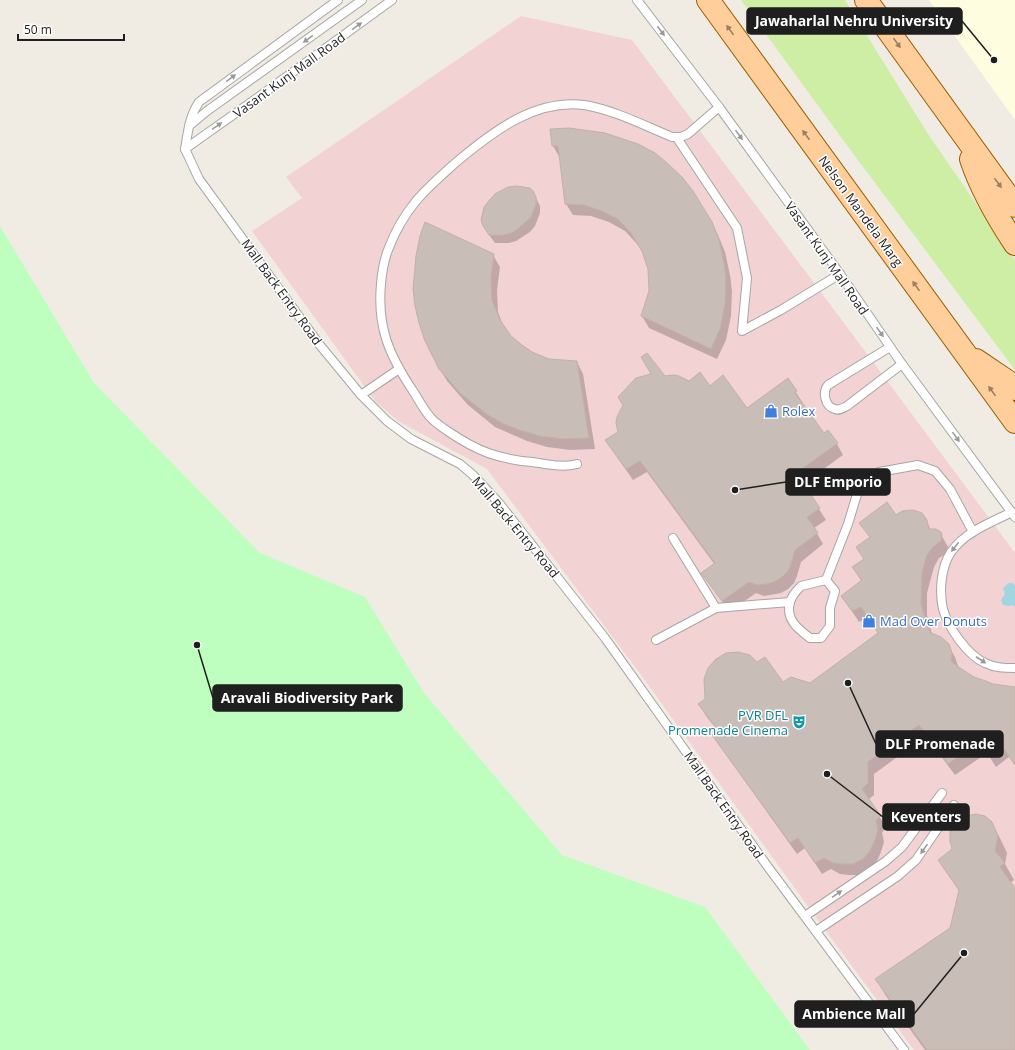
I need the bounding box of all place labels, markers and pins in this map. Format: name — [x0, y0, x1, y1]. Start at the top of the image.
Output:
callout: Jawaharlal Nehru University — [747, 8, 962, 34]
place label: Rolex — [782, 402, 815, 420]
shop icon: Rolex — [763, 403, 779, 419]
callout: DLF Emporio — [786, 469, 890, 495]
place label: Mad Over Donuts — [880, 612, 987, 630]
shop icon: Mad Over Donuts — [861, 613, 877, 629]
callout: Aravali Biodiversity Park — [213, 685, 402, 711]
place label: PVR DFL Promenade Cinema — [668, 706, 788, 739]
theatre icon: PVR DFL Promenade Cinema — [791, 714, 807, 730]
callout: DLF Promenade — [876, 731, 1003, 757]
callout: Keventers — [883, 804, 969, 830]
callout: Ambience Mall — [795, 1001, 914, 1027]

